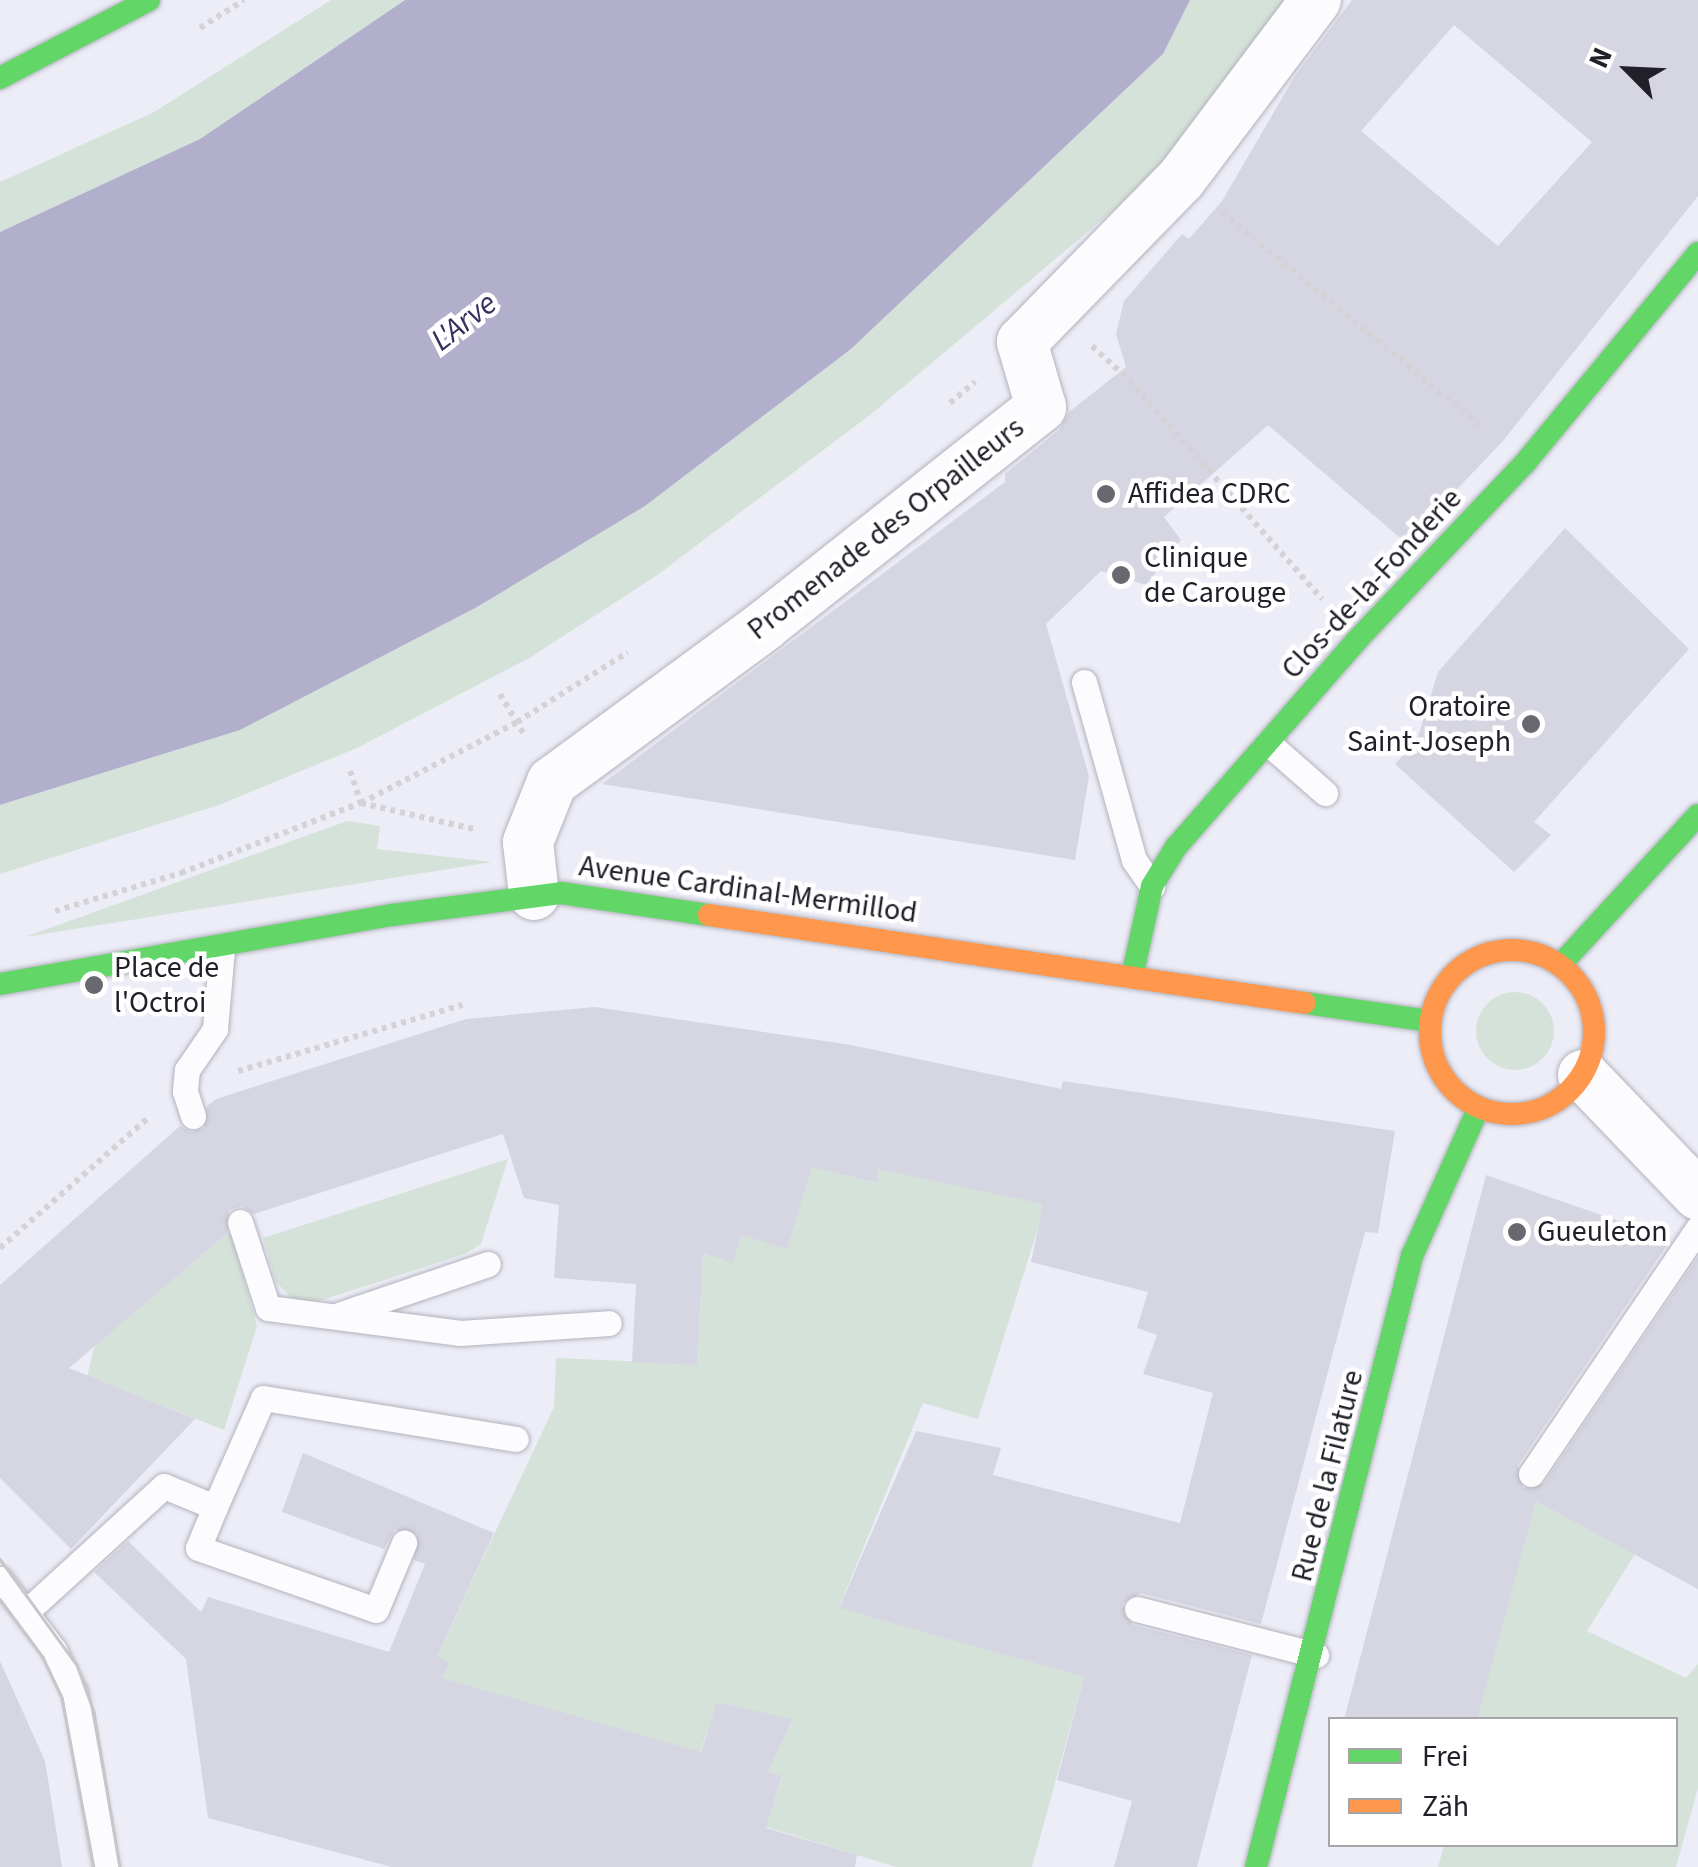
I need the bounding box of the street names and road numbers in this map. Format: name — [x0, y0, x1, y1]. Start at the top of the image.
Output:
street label: Promenade des Orpailleurs — [741, 410, 1031, 648]
street label: Clos-de-la-Fonderie — [1274, 481, 1470, 687]
street label: Avenue Cardinal-Mermillod — [577, 848, 919, 932]
street label: Rue de la Filature — [1284, 1367, 1372, 1585]

